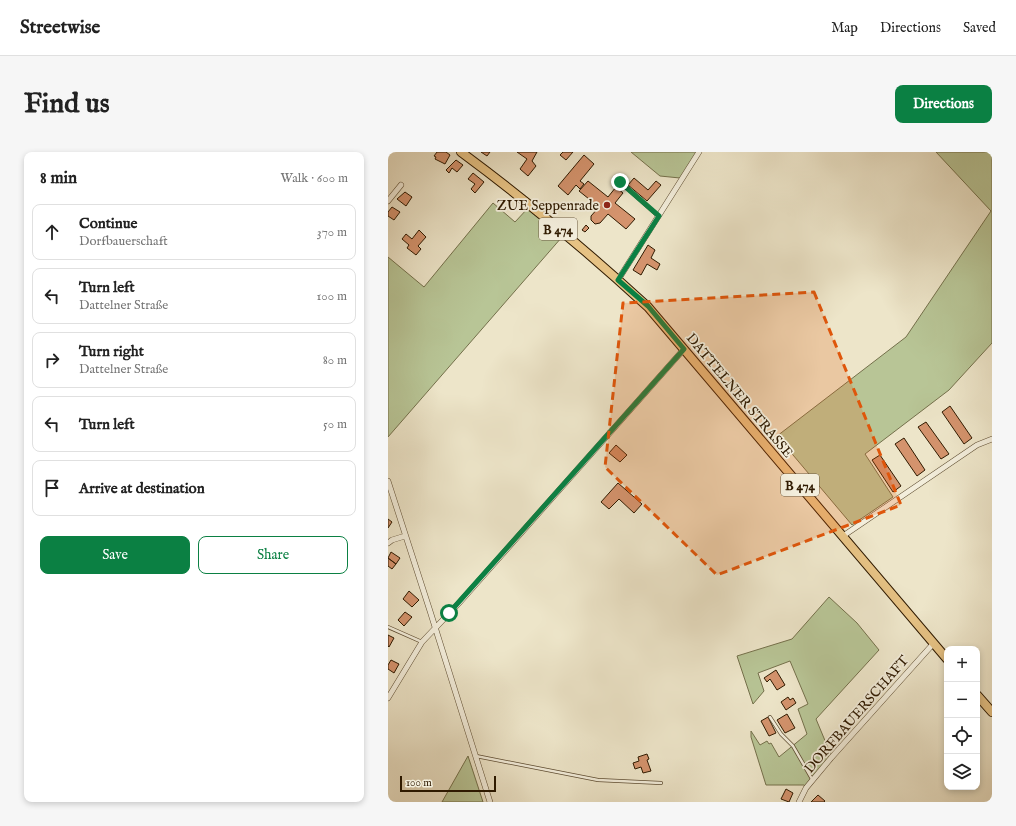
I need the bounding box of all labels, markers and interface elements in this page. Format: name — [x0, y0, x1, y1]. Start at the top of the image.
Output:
text: Streetwise — [20, 16, 100, 40]
text: Map — [831, 19, 858, 37]
text: Directions — [880, 19, 941, 37]
text: Saved — [963, 19, 996, 37]
button: Directions — [895, 85, 992, 123]
text: Find us — [24, 87, 110, 122]
text: 8 min — [40, 168, 77, 189]
text: Walk · 600 m — [281, 170, 348, 187]
route end — [611, 173, 629, 191]
place label: ZUE Seppenrade — [497, 197, 600, 215]
marker: ZUE Seppenrade — [602, 200, 612, 210]
text: Continue — [79, 214, 137, 233]
road number: B 474 — [539, 218, 577, 240]
icon: ahead — [41, 221, 63, 243]
text: 370 m — [317, 224, 347, 241]
text: Dorfbauerschaft — [79, 233, 168, 250]
text: Turn left — [79, 278, 135, 297]
icon: left — [41, 285, 63, 307]
text: 100 m — [317, 288, 347, 305]
text: Dattelner Straße — [79, 297, 168, 314]
street label: DATTELNER STRASSE — [682, 330, 797, 462]
text: Turn right — [79, 342, 144, 361]
icon: right — [41, 349, 63, 371]
text: 80 m — [323, 352, 347, 369]
text: Dattelner Straße — [79, 361, 168, 378]
icon: left — [41, 413, 63, 435]
text: Turn left — [79, 415, 135, 434]
text: 50 m — [323, 416, 347, 433]
road number: B 474 — [781, 474, 819, 496]
icon: arrive — [41, 477, 63, 499]
text: Arrive at destination — [79, 479, 205, 498]
button: Save — [40, 536, 190, 574]
button: Share — [198, 536, 348, 574]
route start — [440, 604, 458, 622]
map controls — [944, 646, 980, 790]
button: + — [944, 646, 980, 682]
street label: DORFBAUERSCHAFT — [801, 651, 913, 777]
button: − — [944, 682, 980, 718]
button: locate — [944, 718, 980, 754]
button: layers — [944, 754, 980, 790]
scale bar — [400, 774, 496, 793]
text: 100 m — [406, 776, 432, 790]

